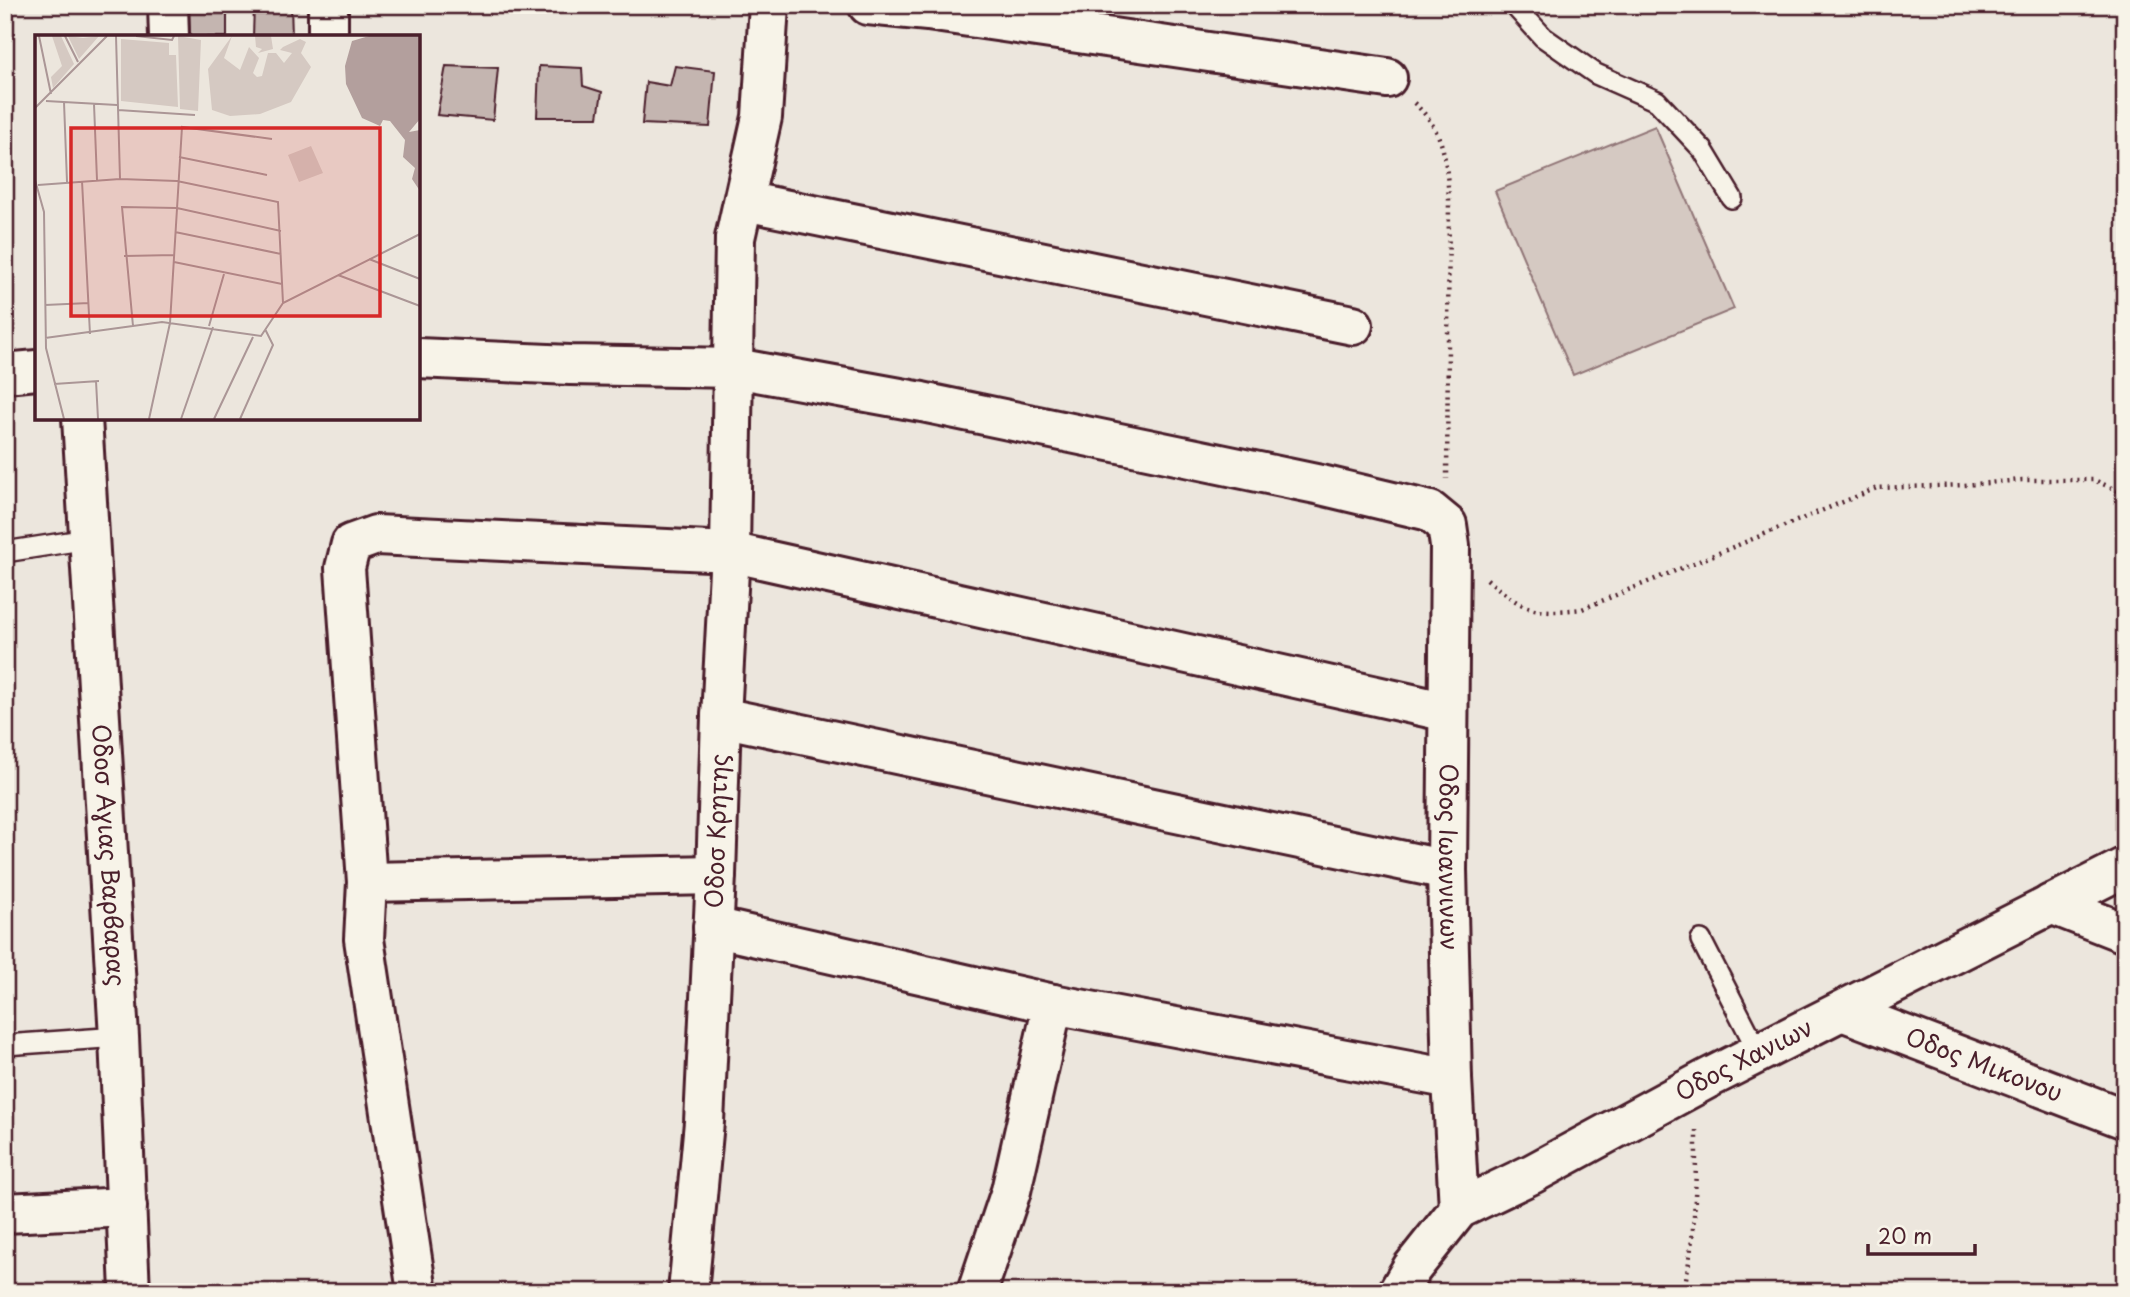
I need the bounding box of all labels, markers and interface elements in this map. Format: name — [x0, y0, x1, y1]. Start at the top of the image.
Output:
inset map — [35, 35, 420, 420]
street label: Οδοσ Αγιας Βαρβαρας — [84, 723, 136, 987]
street label: Οδοσ Κρητης — [694, 753, 736, 909]
street label: Οδος Ιωαννινων — [1431, 763, 1469, 951]
street label: Οδος Χανιων — [1668, 1008, 1819, 1109]
street label: Οδος Μικονου — [1901, 1017, 2068, 1110]
scale bar — [1868, 1213, 1974, 1257]
text: 20 m — [1878, 1219, 1932, 1251]

